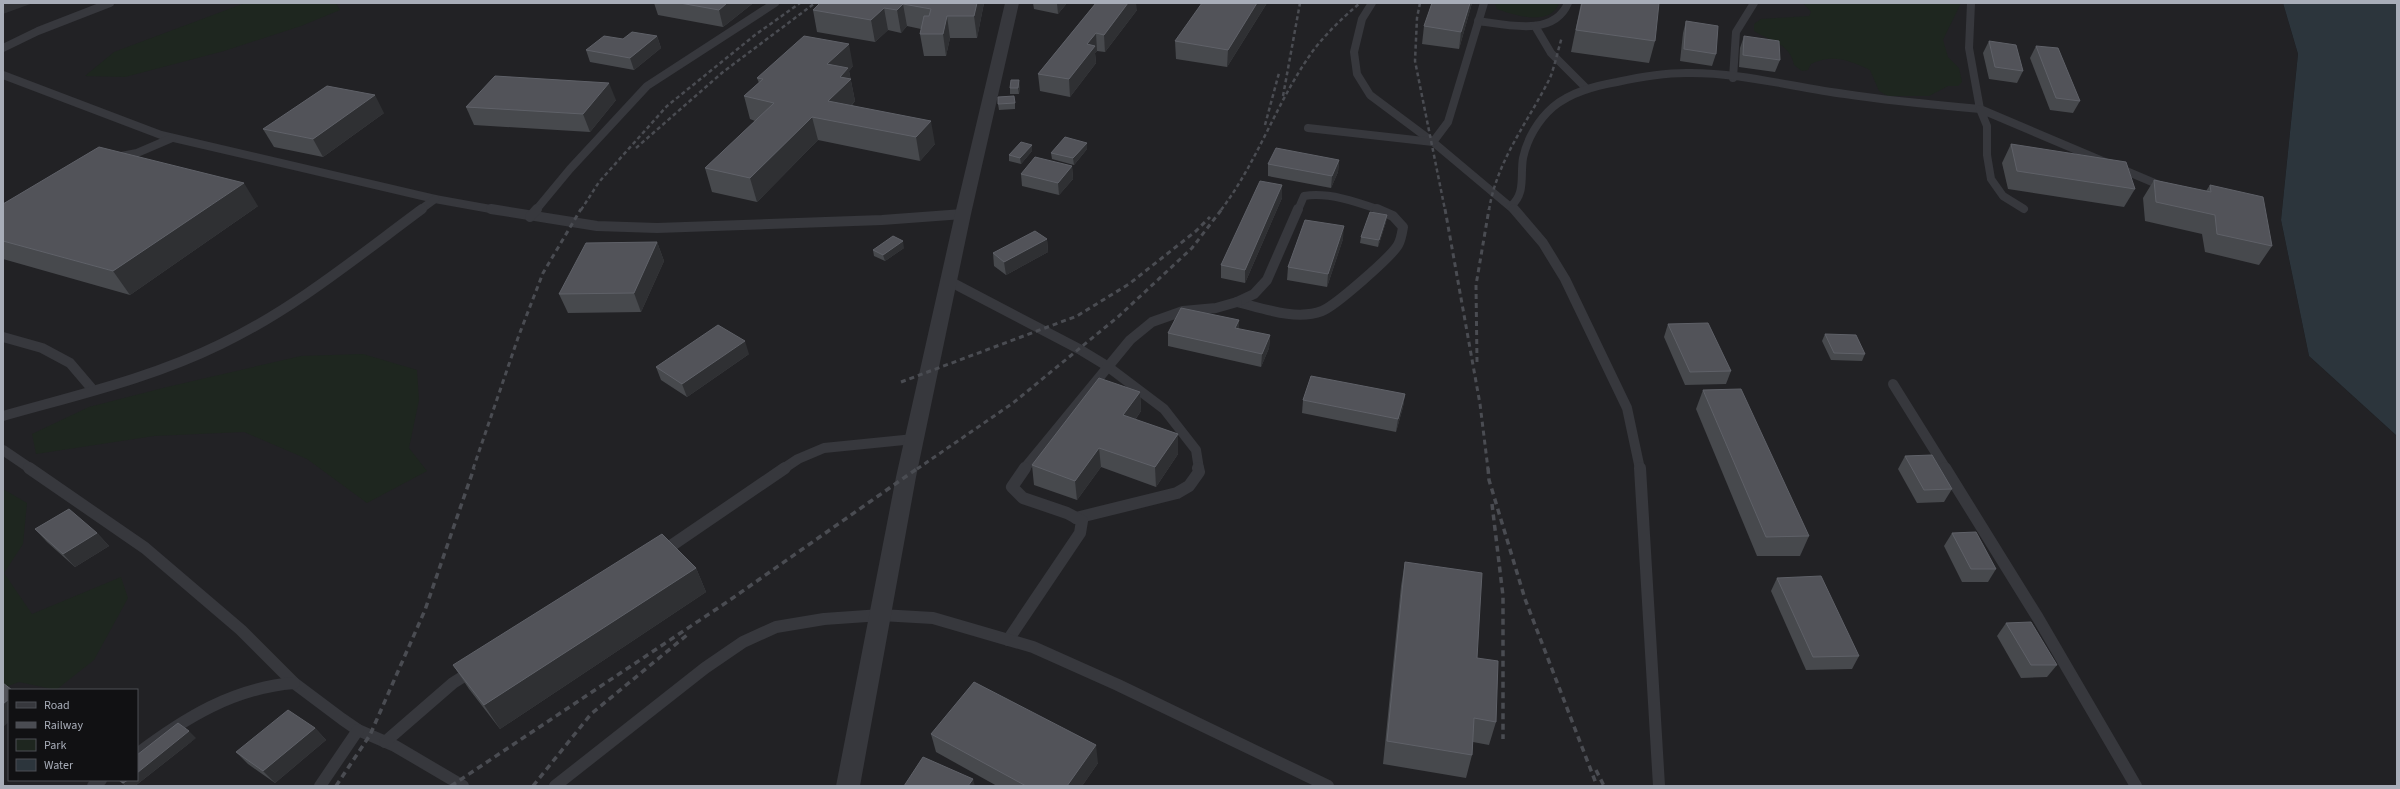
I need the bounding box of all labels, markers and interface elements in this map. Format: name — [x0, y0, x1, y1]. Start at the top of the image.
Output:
legend — [8, 689, 138, 781]
text: Road — [44, 697, 70, 714]
text: Railway — [44, 717, 83, 734]
text: Park — [44, 737, 66, 754]
text: Water — [44, 757, 74, 774]

